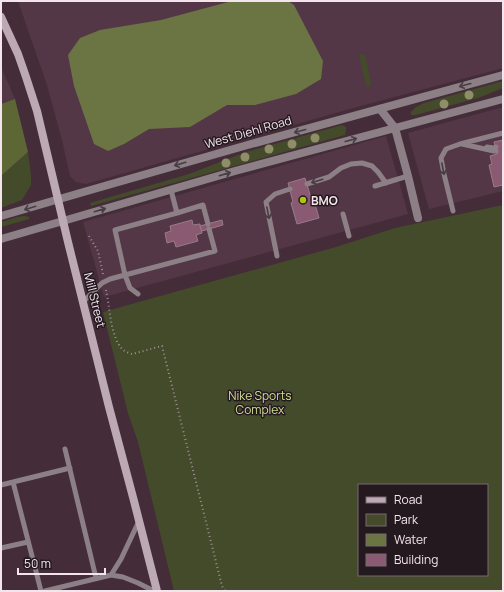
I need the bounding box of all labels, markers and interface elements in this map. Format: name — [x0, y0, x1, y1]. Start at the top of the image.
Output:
one-way arrow — [459, 82, 472, 89]
street label: West Diehl Road — [203, 111, 293, 153]
one-way arrow — [293, 127, 306, 135]
one-way arrow — [344, 135, 357, 143]
one-way arrow — [173, 161, 186, 168]
one-way arrow — [439, 162, 447, 175]
one-way arrow — [219, 170, 232, 177]
one-way arrow — [311, 177, 323, 185]
place label: BMO — [311, 192, 338, 209]
marker: BMO — [298, 195, 308, 205]
one-way arrow — [23, 205, 36, 212]
one-way arrow — [94, 206, 107, 213]
one-way arrow — [264, 206, 272, 219]
street label: Mill Street — [80, 271, 110, 329]
park label: Nike Sports Complex — [228, 387, 292, 418]
legend — [358, 484, 488, 576]
text: Road — [394, 491, 422, 508]
text: Park — [394, 511, 419, 528]
text: Water — [394, 531, 428, 548]
scale bar — [18, 550, 105, 576]
text: Building — [394, 551, 438, 568]
text: 50 m — [24, 555, 51, 572]

